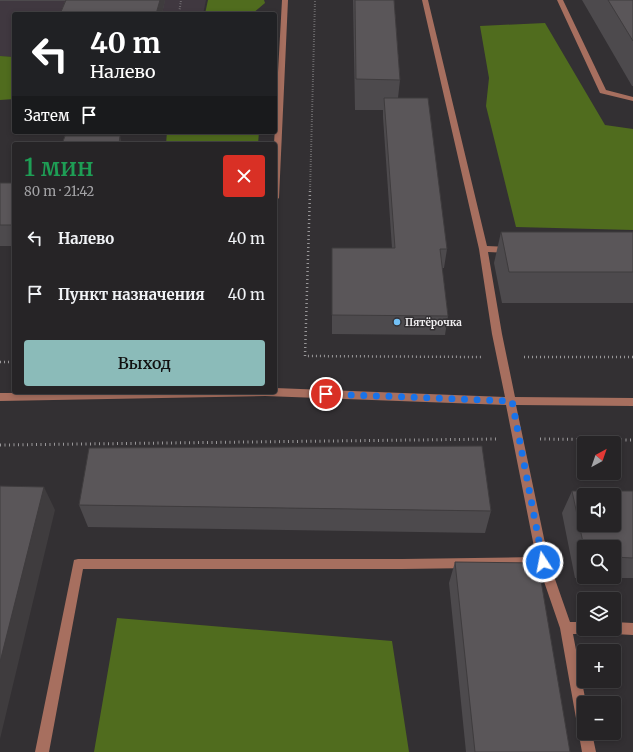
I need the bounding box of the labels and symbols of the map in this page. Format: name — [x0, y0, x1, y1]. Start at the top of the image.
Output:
place label: Пятёрочка — [405, 316, 462, 329]
marker: Пятёрочка — [392, 317, 402, 327]
pin — [309, 377, 343, 411]
north arrow — [577, 436, 621, 480]
position arrow — [522, 541, 564, 583]

